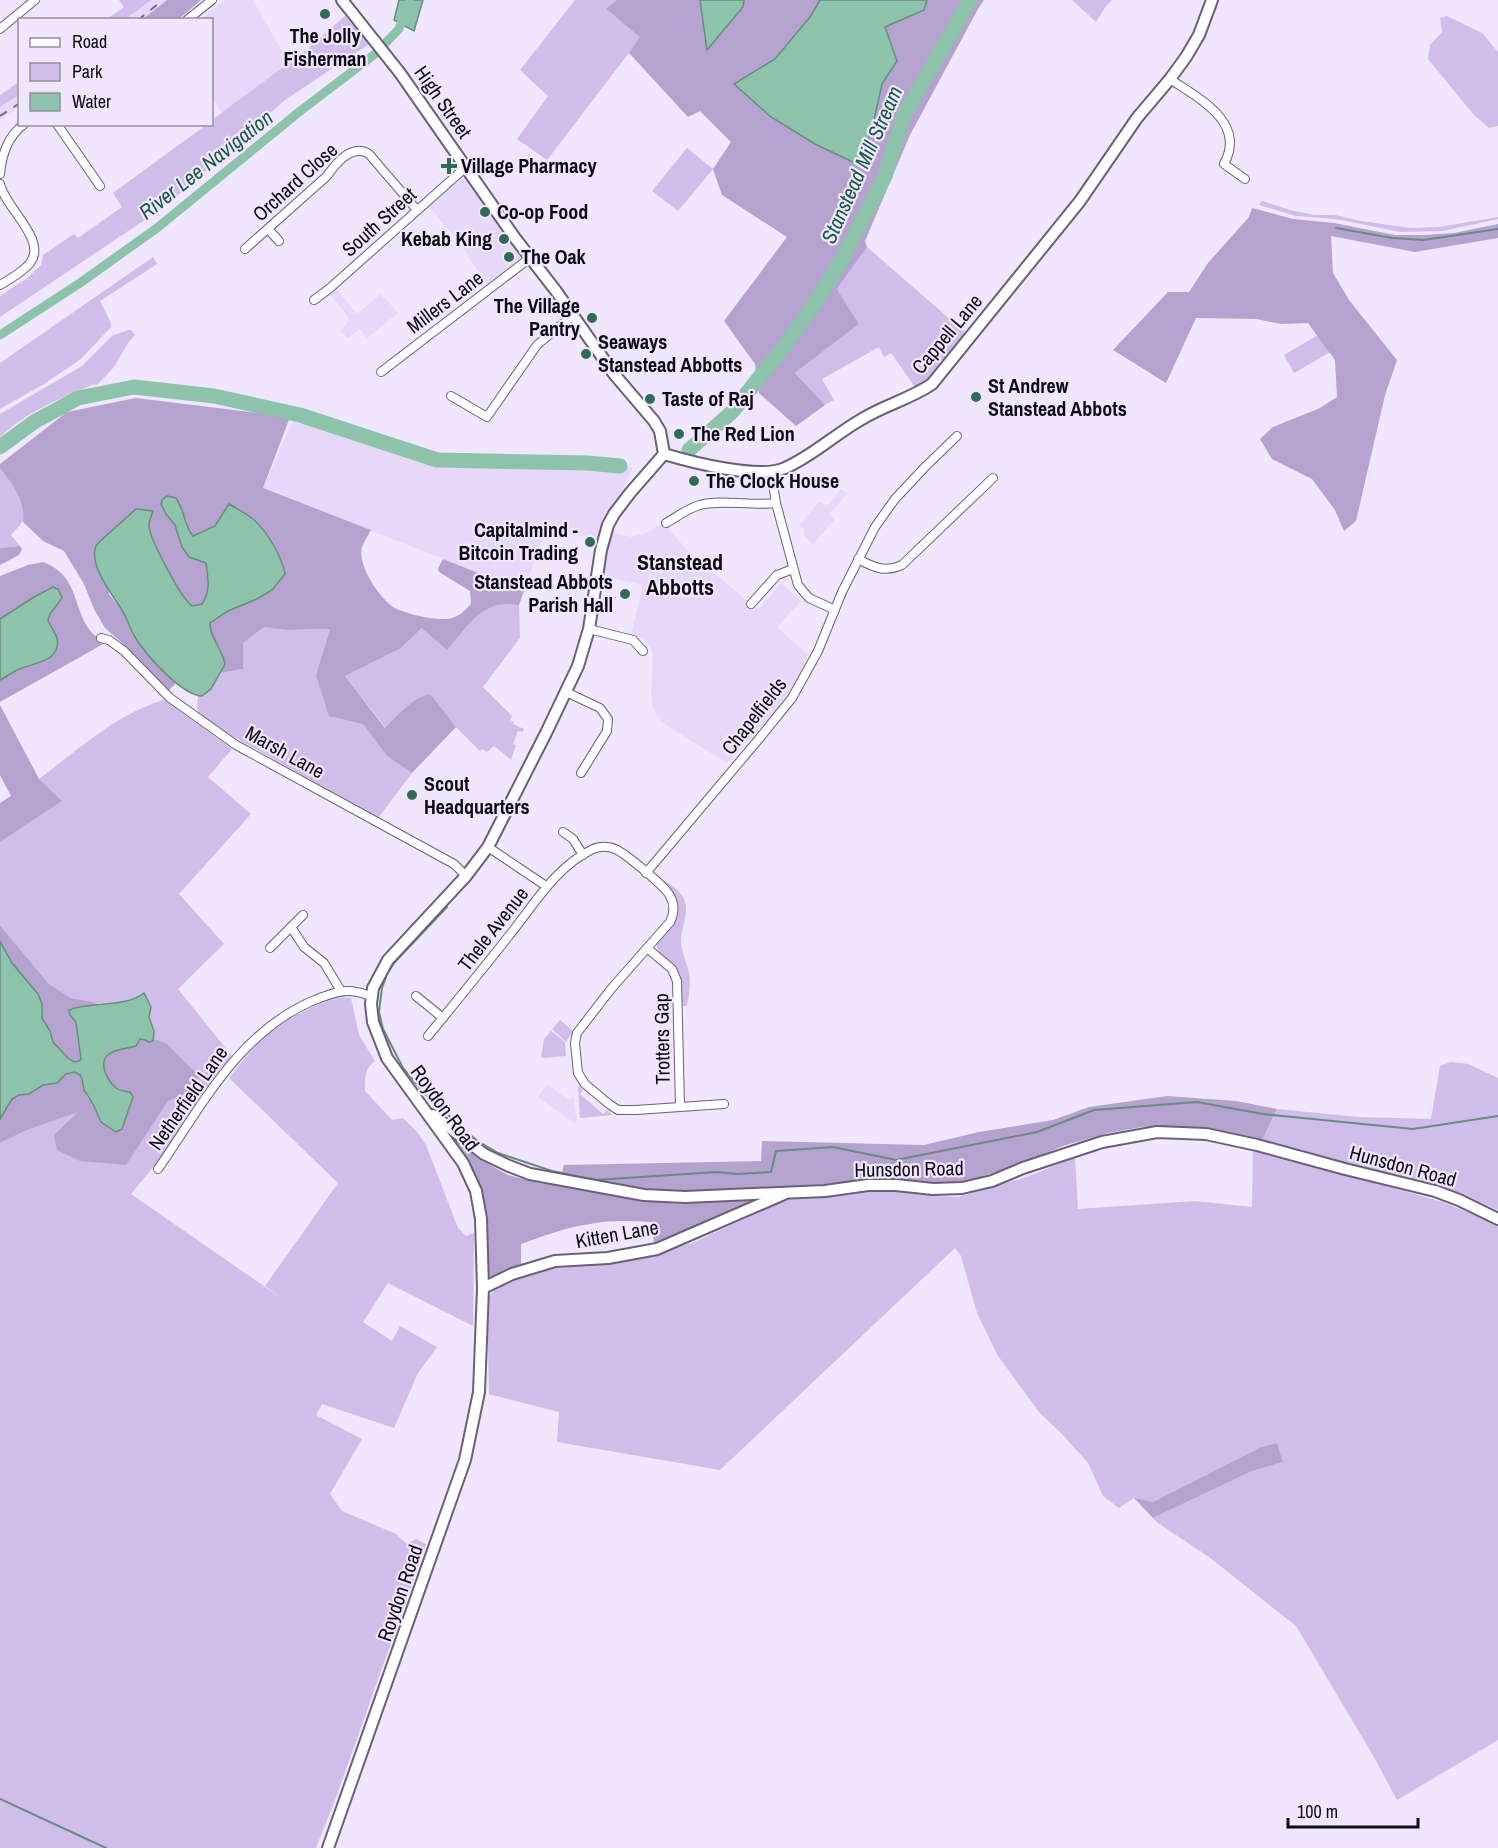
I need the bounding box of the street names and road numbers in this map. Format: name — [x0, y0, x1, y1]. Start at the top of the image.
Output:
street label: High Street — [409, 60, 479, 144]
street label: Orchard Close — [246, 136, 343, 227]
street label: South Street — [336, 181, 422, 262]
street label: Millers Lane — [401, 264, 488, 339]
street label: Cappell Lane — [905, 288, 988, 379]
street label: Chapelfields — [715, 671, 792, 760]
street label: Marsh Lane — [241, 719, 330, 784]
street label: Thele Avenue — [451, 881, 534, 976]
street label: Trotters Gap — [647, 993, 676, 1085]
street label: Netherfield Lane — [142, 1040, 233, 1155]
street label: Roydon Road — [405, 1059, 486, 1156]
street label: Hunsdon Road — [1347, 1138, 1459, 1193]
street label: Hunsdon Road — [854, 1154, 964, 1183]
street label: Kitten Lane — [573, 1213, 661, 1254]
street label: Roydon Road — [370, 1541, 429, 1645]

